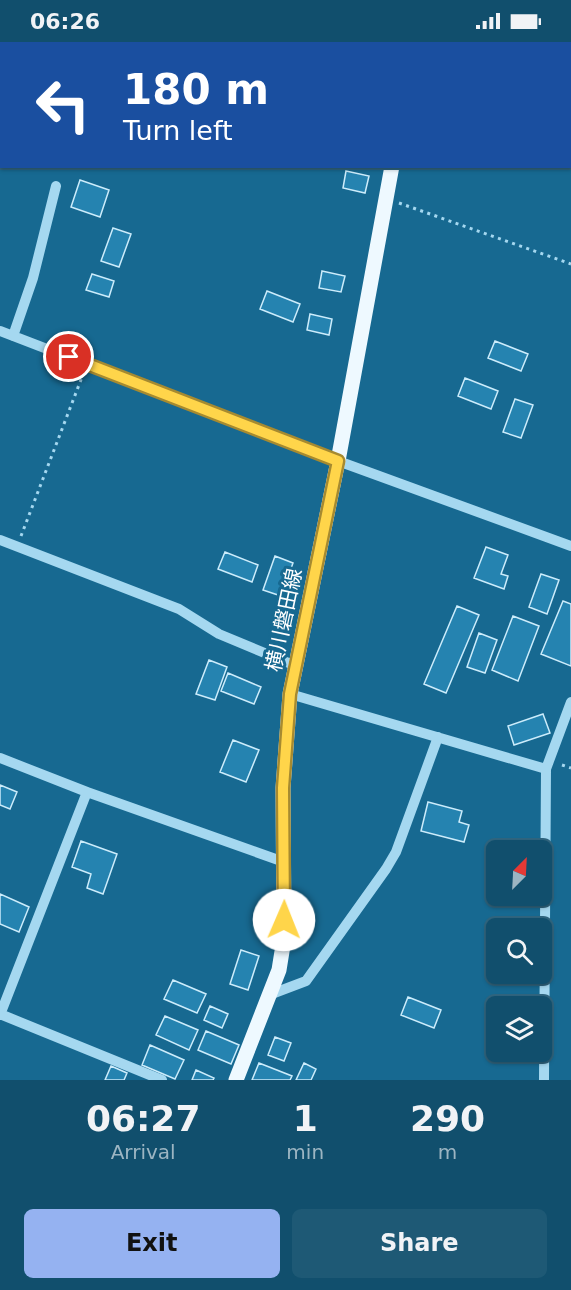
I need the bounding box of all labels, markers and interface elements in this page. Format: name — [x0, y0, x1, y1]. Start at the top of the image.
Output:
text: 06:26 — [30, 9, 100, 34]
text: 180 m — [123, 65, 269, 114]
icon: left — [24, 66, 102, 144]
text: Turn left — [123, 115, 233, 146]
pin — [43, 331, 94, 382]
icon: arrive — [52, 340, 85, 373]
street label: 横川磐田線 — [261, 566, 307, 674]
north arrow — [486, 840, 552, 906]
map controls — [486, 840, 552, 1062]
position arrow — [252, 888, 316, 952]
button: search — [486, 918, 552, 984]
button: layers — [486, 996, 552, 1062]
text: 06:27 — [86, 1098, 200, 1139]
text: 1 — [293, 1098, 318, 1139]
text: 290 — [410, 1098, 485, 1139]
text: Arrival — [111, 1140, 176, 1164]
text: min — [286, 1140, 324, 1164]
text: m — [438, 1140, 457, 1164]
button: Exit — [24, 1209, 280, 1278]
button: Share — [292, 1209, 547, 1278]

